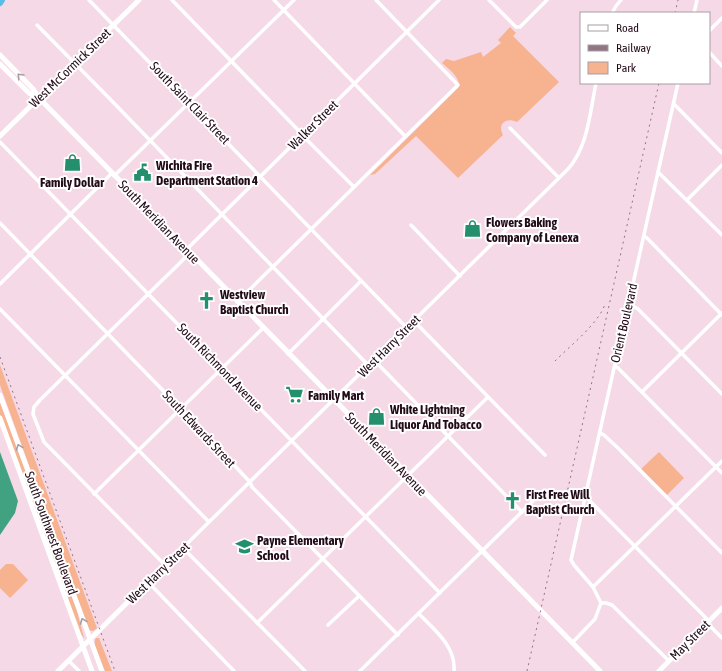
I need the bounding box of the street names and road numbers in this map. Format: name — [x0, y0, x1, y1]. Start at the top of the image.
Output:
street label: West McCormick Street — [26, 25, 114, 111]
street label: South Saint Clair Street — [147, 59, 233, 147]
street label: Walker Street — [285, 97, 341, 153]
street label: South Meridian Avenue — [115, 177, 203, 267]
street label: Orient Boulevard — [608, 282, 640, 364]
street label: West Harry Street — [355, 312, 423, 380]
street label: South Richmond Avenue — [174, 320, 266, 414]
street label: South Edwards Street — [159, 387, 239, 471]
street label: South Meridian Avenue — [342, 409, 430, 499]
street label: South Southwest Boulevard — [22, 469, 80, 597]
street label: West Harry Street — [123, 539, 193, 607]
street label: May Street — [667, 617, 713, 663]

